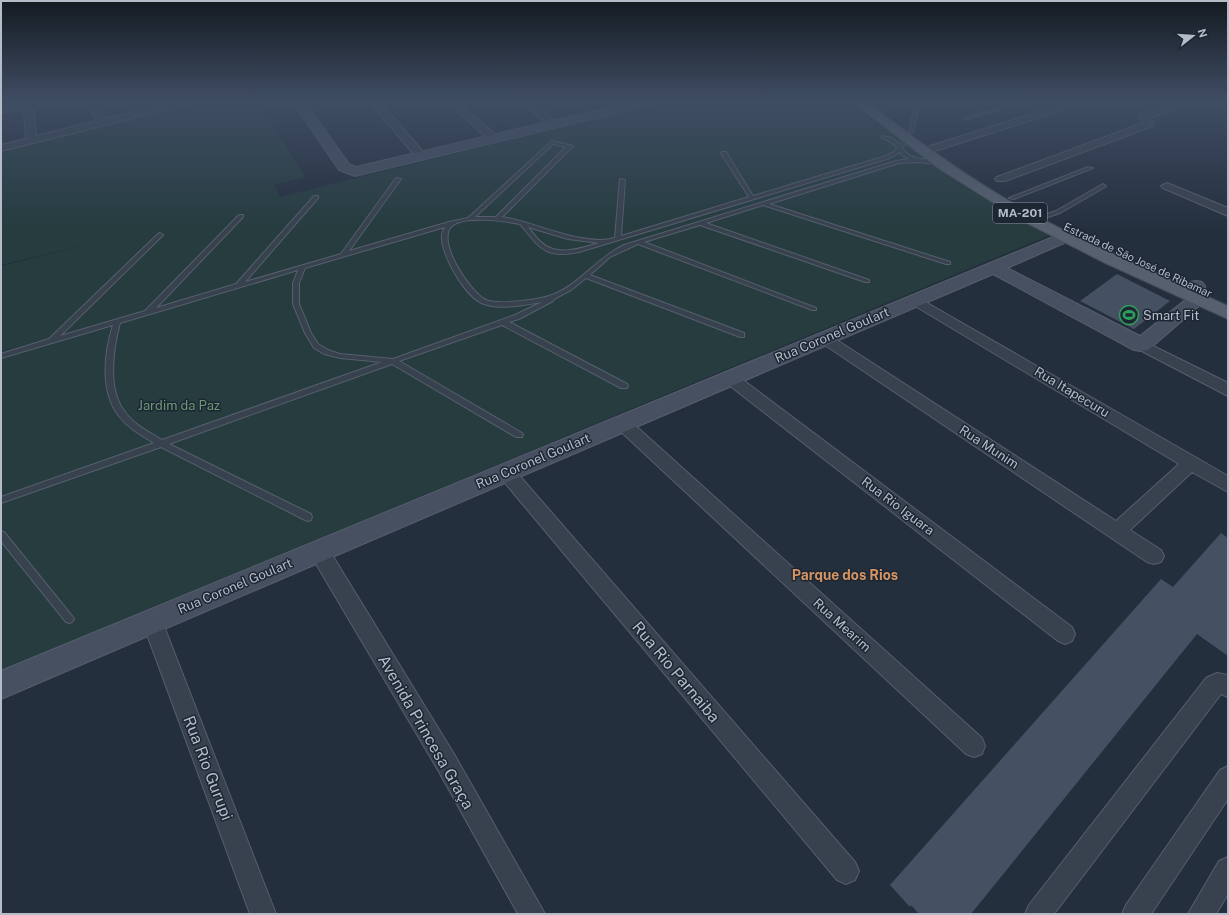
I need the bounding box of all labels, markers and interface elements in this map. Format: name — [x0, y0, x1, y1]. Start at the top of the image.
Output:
north arrow — [1173, 16, 1213, 56]
text: N — [1196, 27, 1210, 39]
road number: MA-201 — [993, 203, 1047, 223]
street label: Estrada de São José de Ribamar — [1062, 220, 1214, 300]
street label: Rua Coronel Goulart — [773, 304, 891, 366]
sports icon: Smart Fit — [1118, 304, 1140, 326]
place label: Smart Fit — [1143, 308, 1199, 323]
street label: Rua Itapecuru — [1032, 364, 1112, 420]
park label: Jardim da Paz — [138, 398, 220, 413]
street label: Rua Munim — [956, 422, 1022, 472]
street label: Rua Coronel Goulart — [474, 430, 592, 492]
street label: Rua Rio Iguara — [859, 474, 937, 538]
street label: Rua Coronel Goulart — [176, 555, 294, 617]
district label: Parque dos Rios — [792, 567, 898, 583]
street label: Rua Mearim — [810, 595, 874, 655]
street label: Rua Rio Parnaiba — [628, 618, 724, 726]
street label: Avenida Princesa Graça — [374, 651, 478, 813]
street label: Rua Rio Gurupi — [179, 713, 237, 823]

